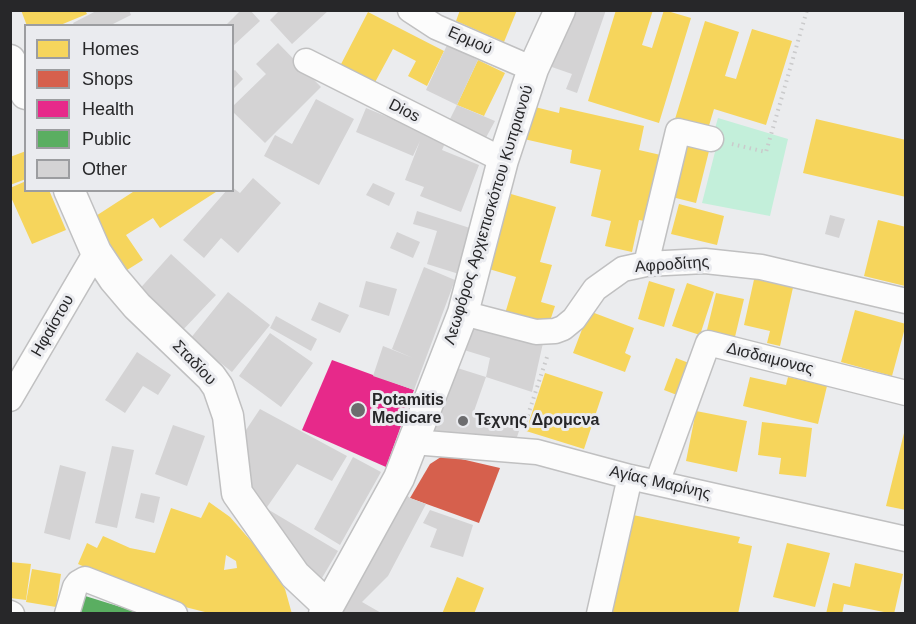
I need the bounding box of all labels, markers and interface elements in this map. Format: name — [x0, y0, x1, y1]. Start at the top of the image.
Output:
street label: Ερμού — [445, 23, 495, 59]
legend — [24, 24, 234, 192]
text: Homes — [82, 39, 139, 59]
text: Shops — [82, 69, 133, 89]
street label: Λεωφόρος Αρχιεπισκόπου Κυπριανού — [440, 83, 538, 347]
street label: Dios — [385, 95, 423, 127]
text: Health — [82, 99, 134, 119]
text: Public — [82, 129, 131, 149]
text: Other — [82, 159, 127, 179]
street label: Αφροδίτης — [634, 253, 710, 277]
street label: Ηφαίστου — [28, 292, 78, 360]
street label: Σταδίου — [168, 337, 220, 389]
street label: Δισδαιμονας — [725, 339, 815, 379]
place label: Potamitis Medicare — [372, 391, 444, 429]
marker: Potamitis Medicare — [349, 401, 367, 419]
place label: Τεχνης Δρομcνa — [475, 411, 599, 431]
marker: Τεχνης Δρομcνa — [456, 414, 470, 428]
street label: Αγίας Μαρίνης — [608, 462, 712, 504]

